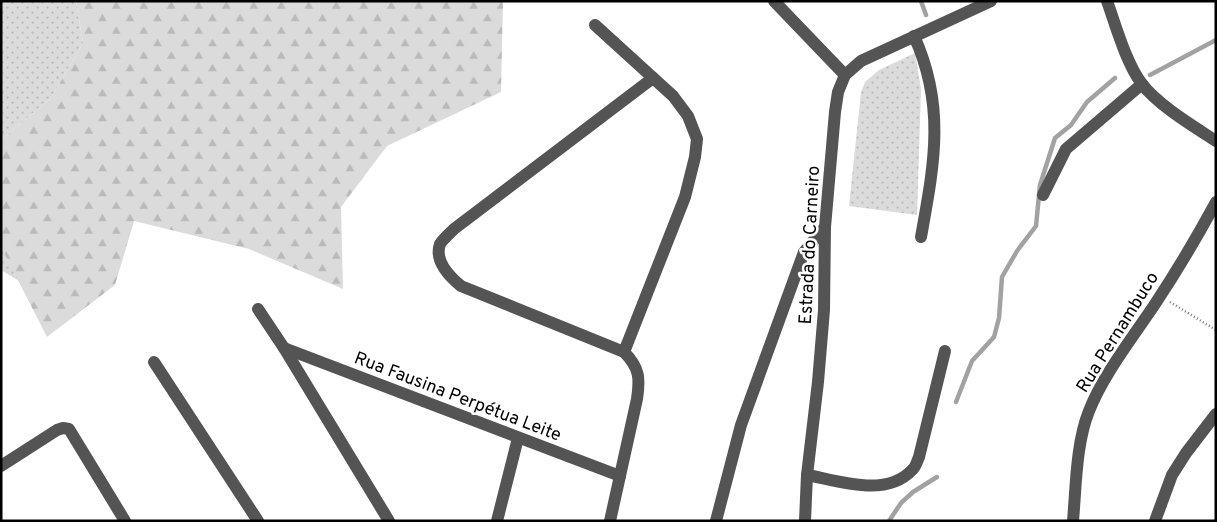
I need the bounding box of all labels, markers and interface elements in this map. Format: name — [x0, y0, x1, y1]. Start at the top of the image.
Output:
street label: Estrada do Carneiro — [795, 165, 826, 325]
street label: Rua Pernambuco — [1072, 268, 1165, 398]
street label: Rua Fausina Perpétua Leite — [351, 347, 564, 448]

